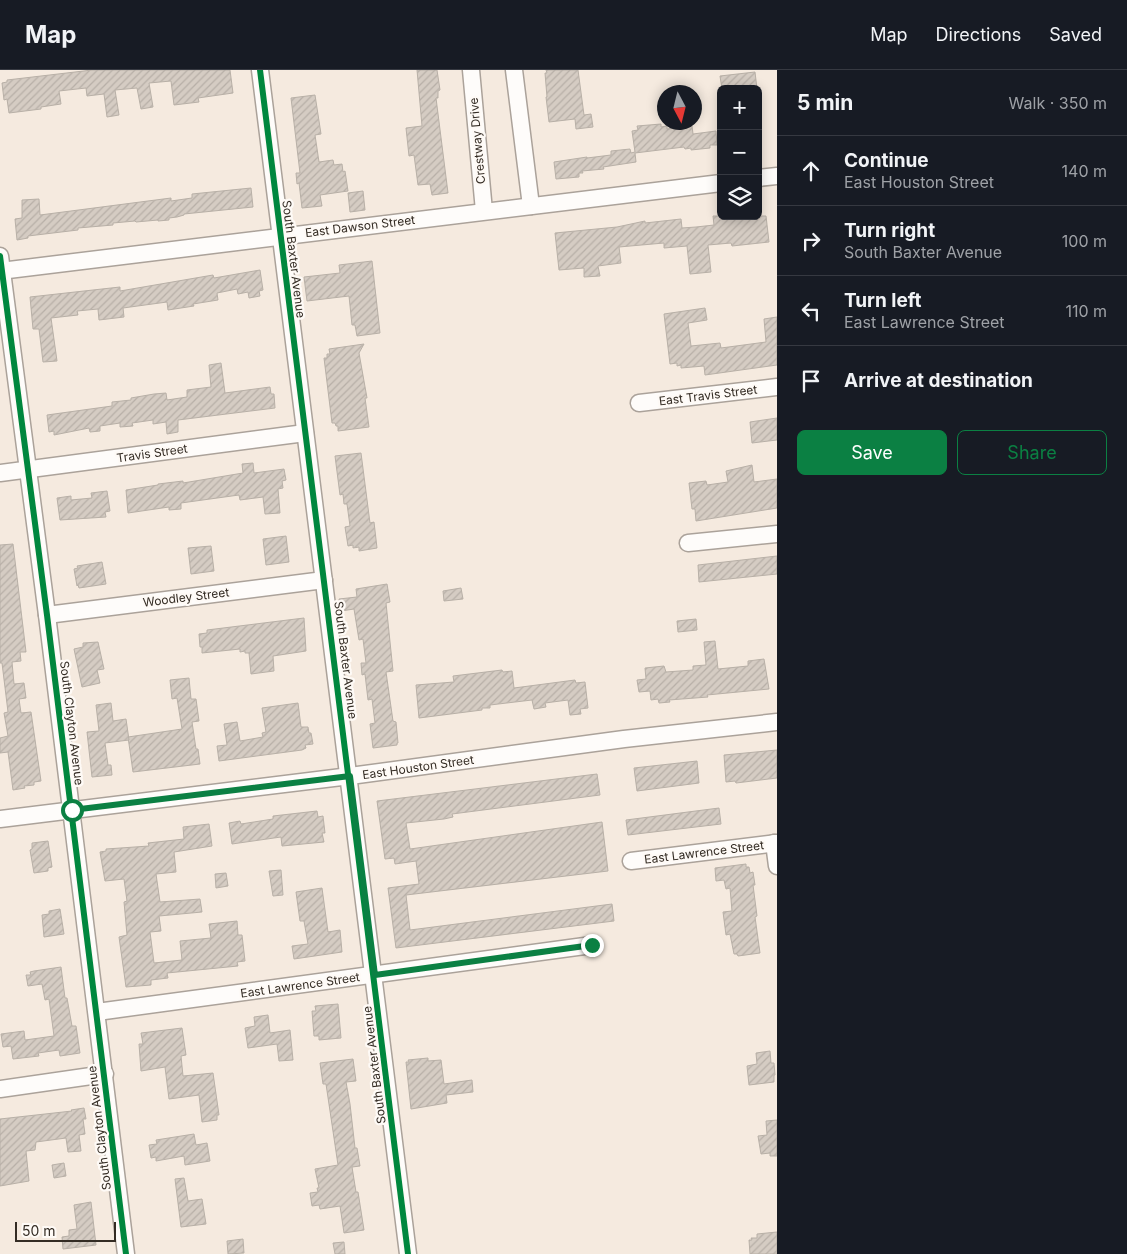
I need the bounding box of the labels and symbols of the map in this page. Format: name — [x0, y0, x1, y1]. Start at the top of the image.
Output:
north arrow — [657, 85, 702, 130]
street label: Crestway Drive — [466, 97, 488, 185]
street label: South Baxter Avenue — [279, 199, 309, 319]
street label: East Dawson Street — [304, 212, 416, 240]
street label: East Travis Street — [658, 382, 758, 408]
street label: Travis Street — [116, 441, 188, 465]
street label: Woodley Street — [142, 584, 230, 610]
street label: South Baxter Avenue — [331, 600, 361, 720]
street label: South Clayton Avenue — [57, 660, 87, 786]
street label: East Houston Street — [361, 752, 475, 782]
route start — [61, 799, 84, 822]
street label: East Lawrence Street — [643, 837, 765, 867]
route end — [581, 934, 604, 957]
street label: East Lawrence Street — [239, 969, 361, 1001]
street label: South Baxter Avenue — [359, 1005, 389, 1125]
street label: South Clayton Avenue — [84, 1065, 114, 1191]
scale bar — [15, 1219, 116, 1242]

